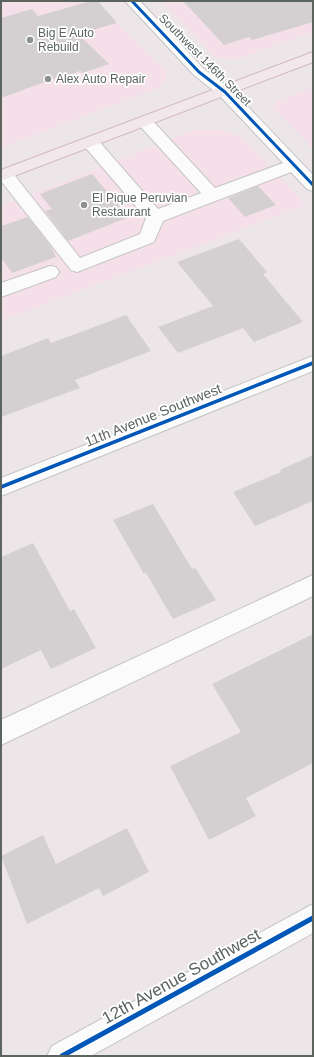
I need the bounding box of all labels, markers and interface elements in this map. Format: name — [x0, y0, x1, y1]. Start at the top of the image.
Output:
street label: Southwest 146th Street — [156, 11, 255, 110]
place label: Big E Auto Rebuild — [38, 26, 94, 54]
marker: Big E Auto Rebuild — [25, 35, 35, 45]
place label: Alex Auto Repair — [56, 72, 145, 86]
marker: Alex Auto Repair — [43, 74, 53, 84]
place label: El Pique Peruvian Restaurant — [92, 191, 187, 219]
marker: El Pique Peruvian Restaurant — [79, 200, 89, 210]
street label: 11th Avenue Southwest — [82, 380, 224, 450]
street label: 12th Avenue Southwest — [99, 925, 264, 1028]

